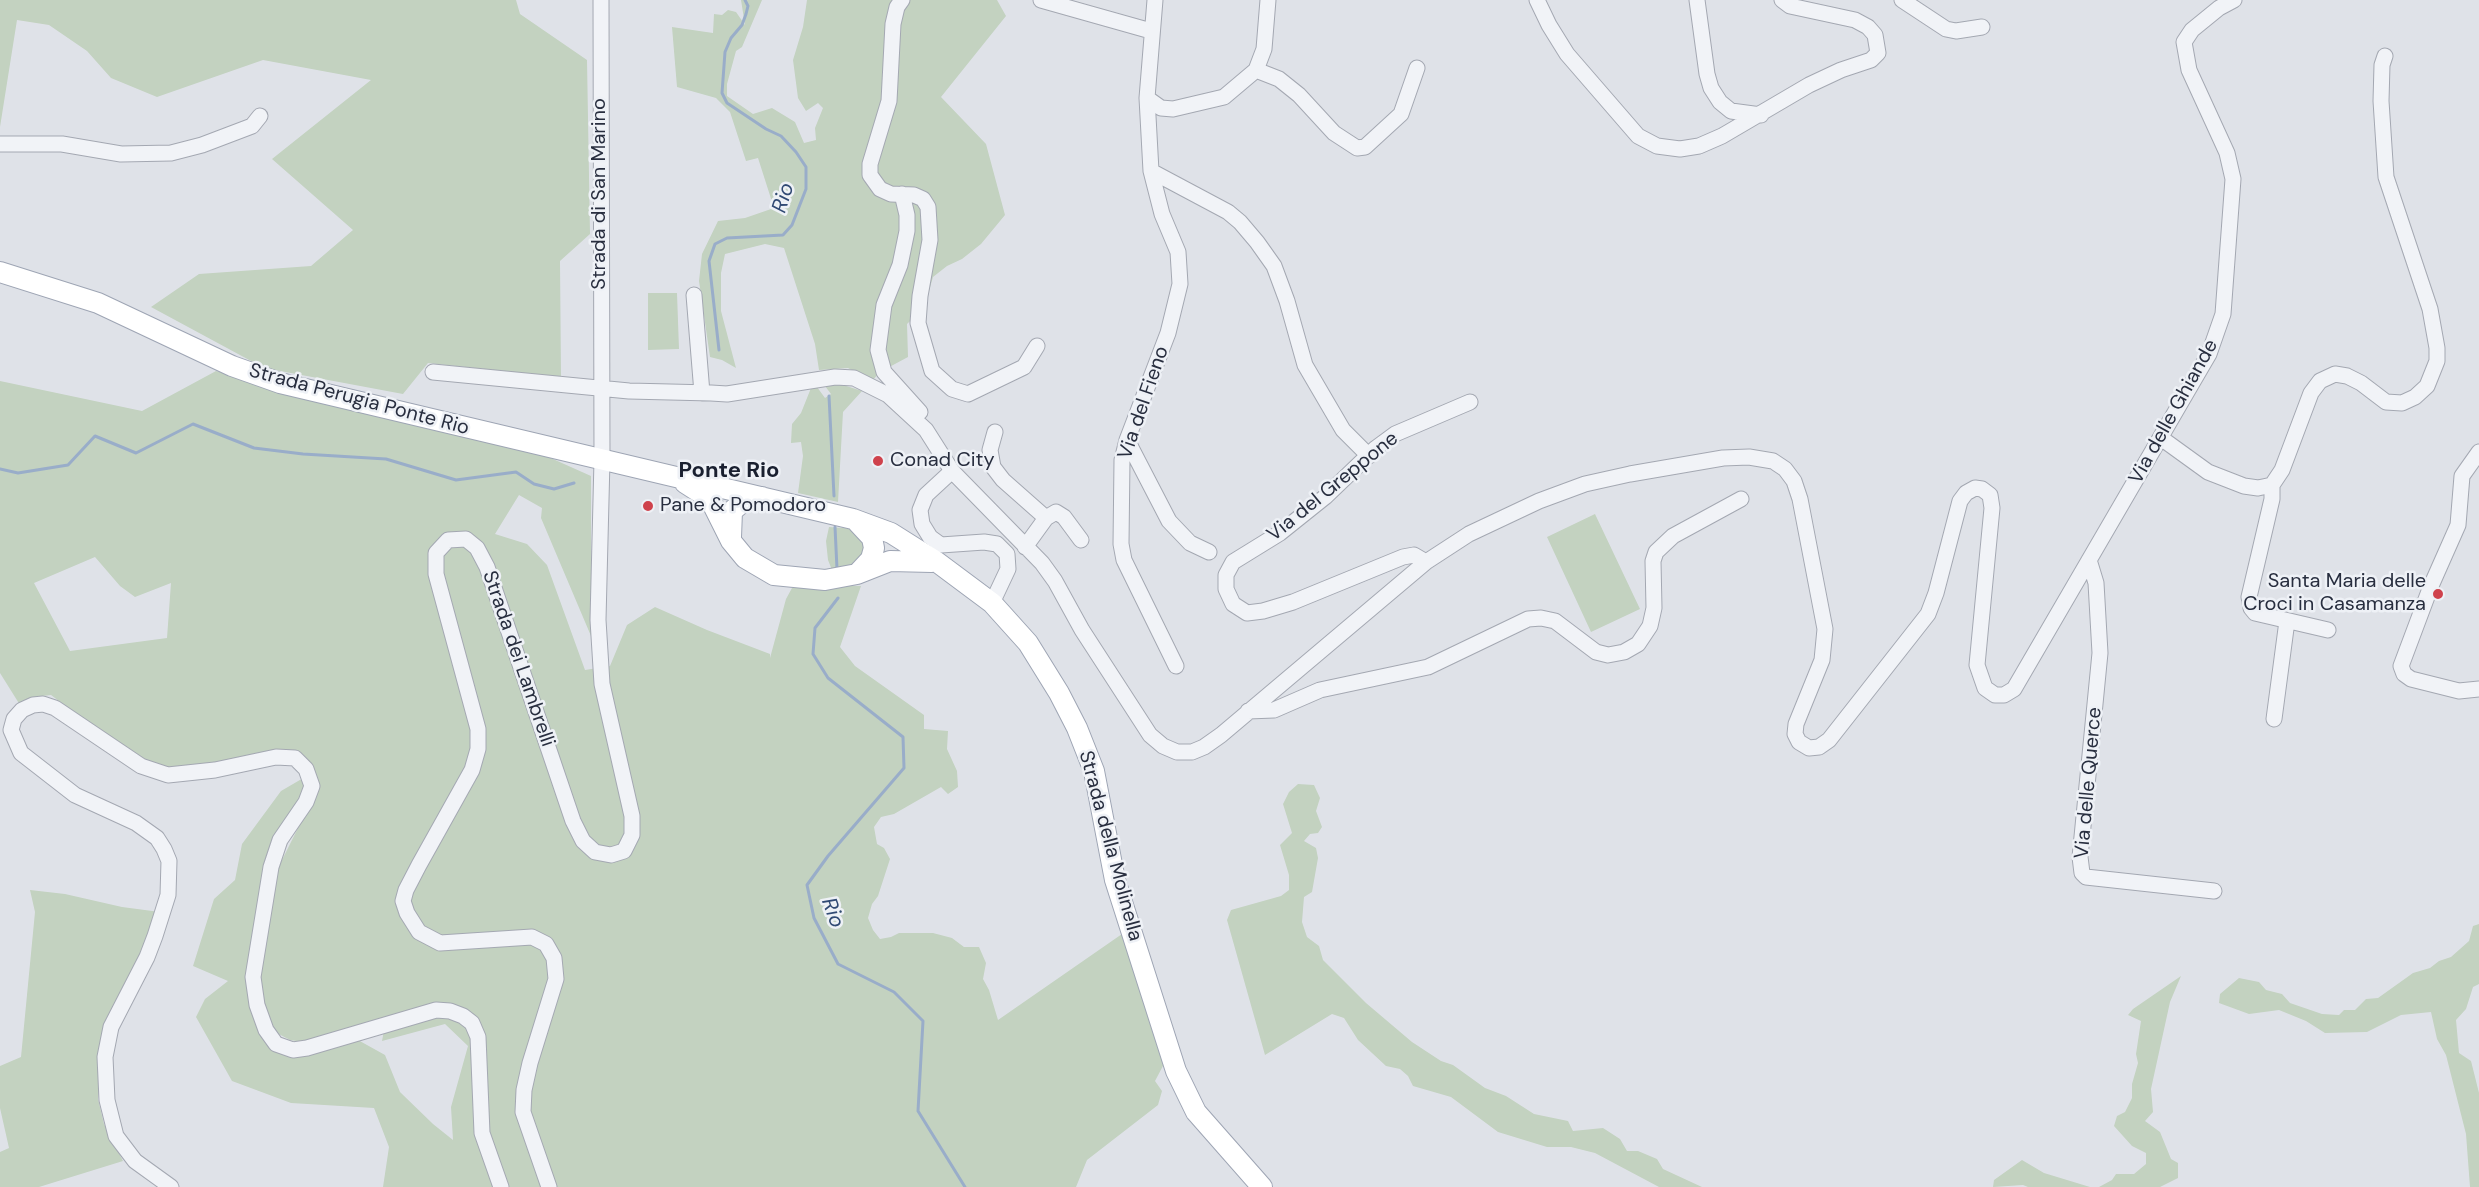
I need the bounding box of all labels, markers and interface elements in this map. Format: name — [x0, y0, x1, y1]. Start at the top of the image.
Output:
street label: Strada di San Marino — [588, 98, 612, 290]
water label: Rio — [768, 180, 800, 216]
street label: Via delle Ghiande — [2124, 336, 2224, 488]
street label: Via del Fieno — [1113, 343, 1175, 463]
street label: Strada Perugia Ponte Rio — [246, 359, 472, 441]
street label: Via del Greppone — [1263, 427, 1403, 547]
place label: Conad City — [890, 449, 995, 473]
marker: Conad City — [871, 454, 885, 468]
district label: Ponte Rio — [679, 458, 779, 484]
place label: Pane & Pomodoro — [660, 494, 826, 518]
marker: Pane & Pomodoro — [641, 499, 655, 513]
street label: Strada dei Lambrelli — [477, 568, 559, 750]
place label: Santa Maria delle Croci in Casamanza — [2243, 570, 2426, 617]
marker: Santa Maria delle Croci in Casamanza — [2431, 587, 2445, 601]
street label: Via delle Querce — [2070, 706, 2108, 860]
street label: Strada della Molinella — [1073, 748, 1147, 944]
water label: Rio — [815, 895, 849, 931]

